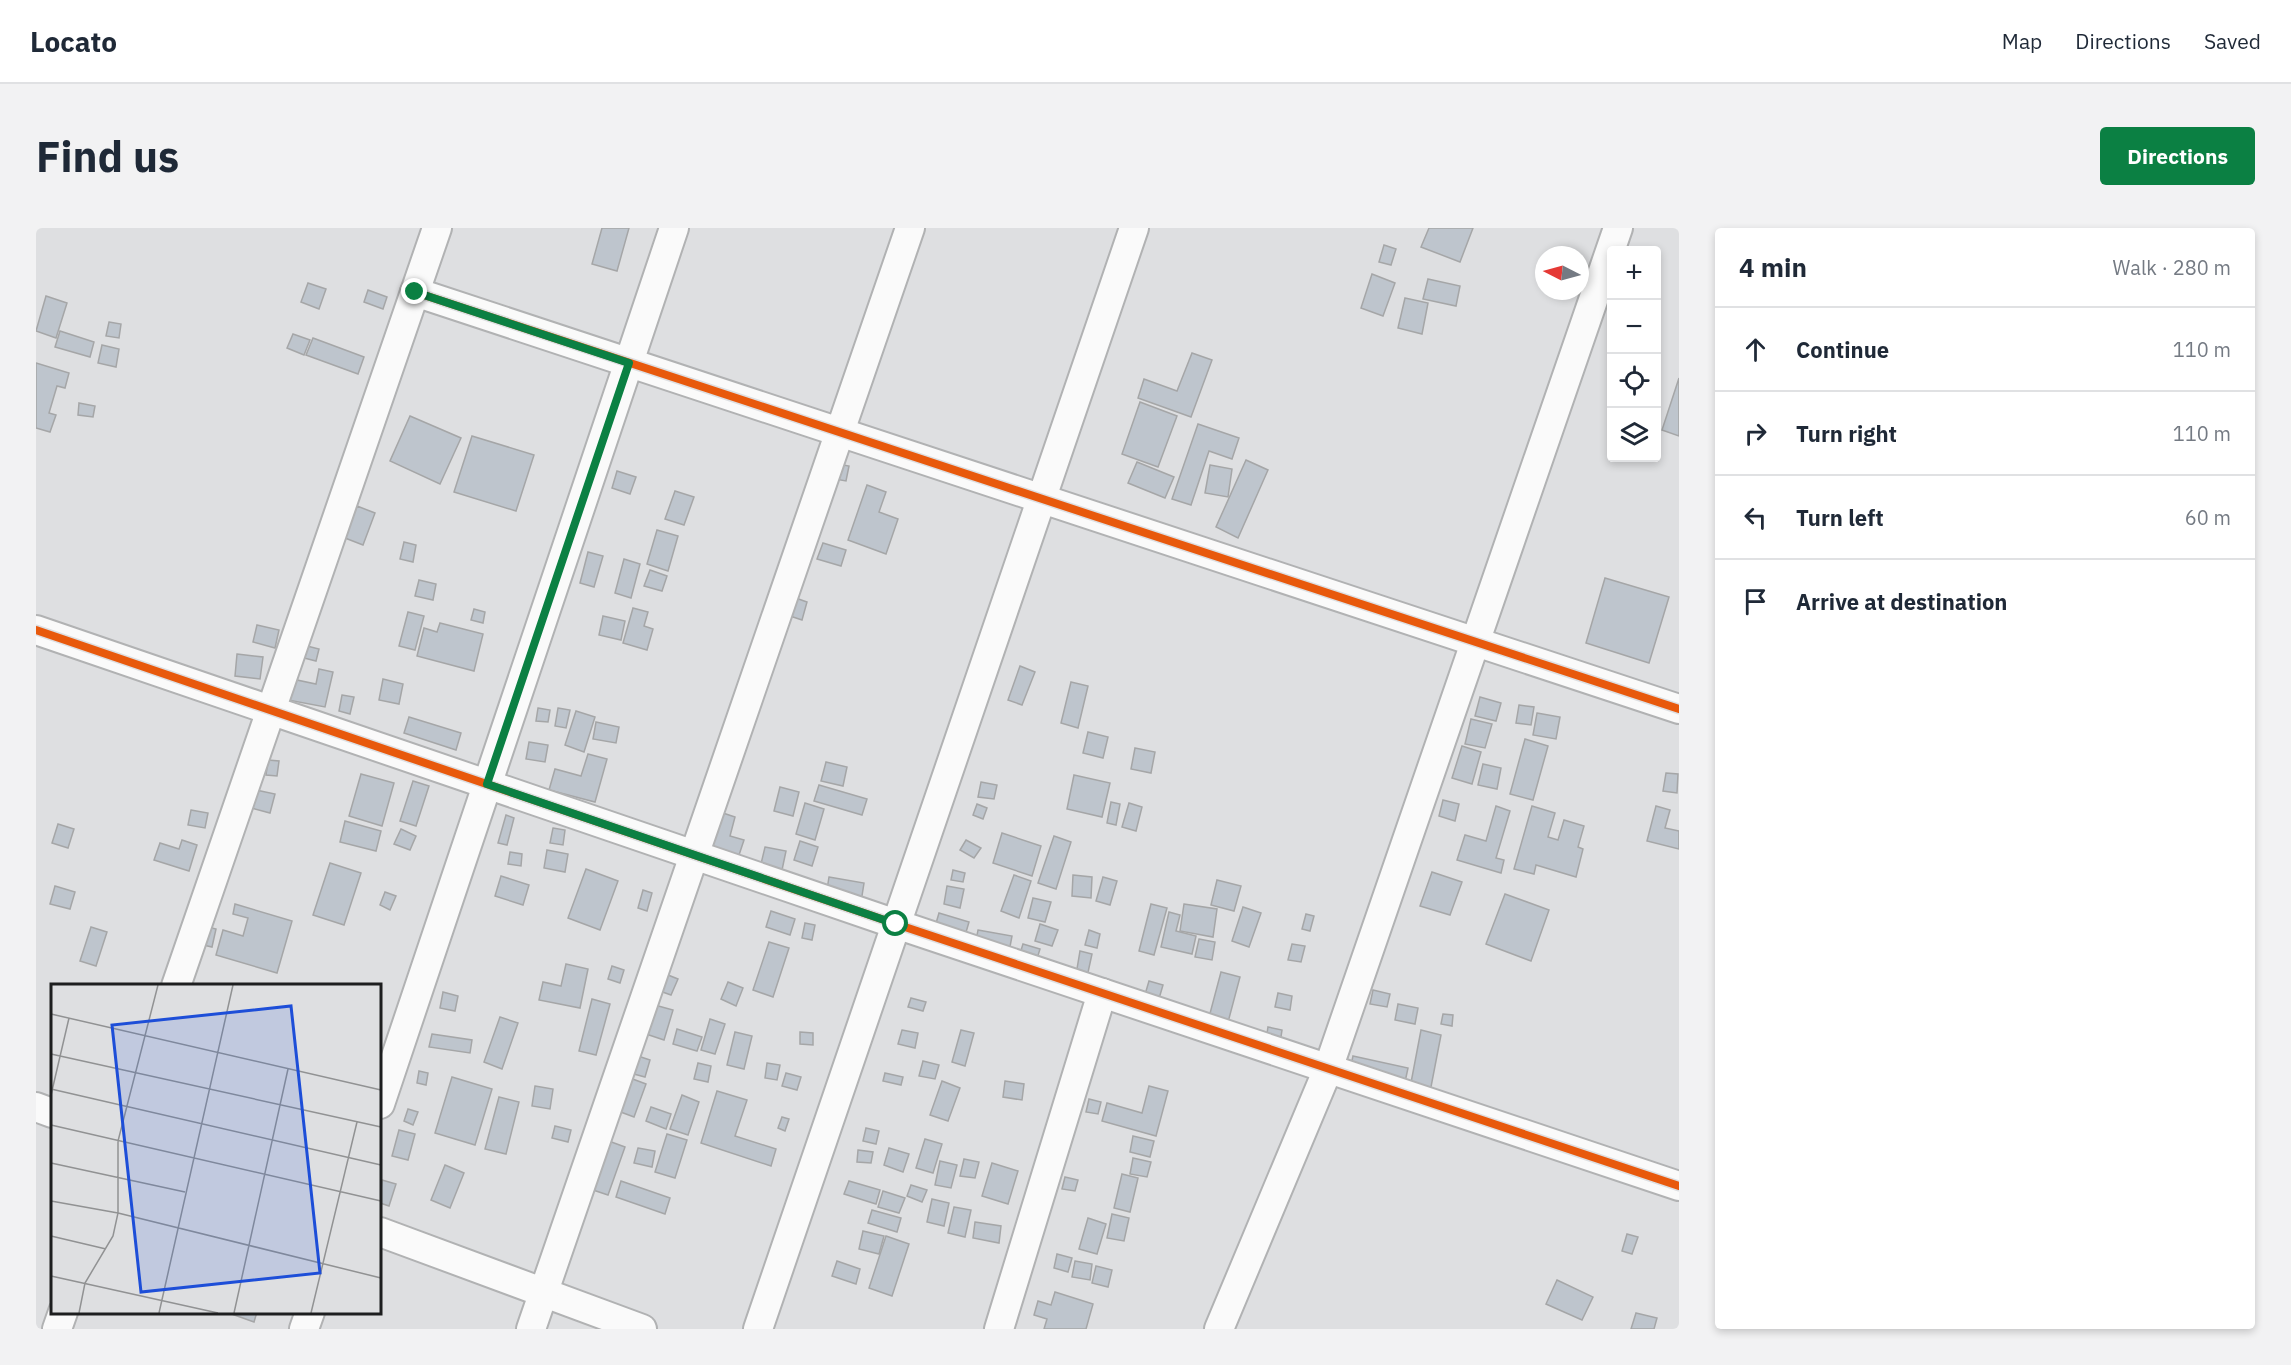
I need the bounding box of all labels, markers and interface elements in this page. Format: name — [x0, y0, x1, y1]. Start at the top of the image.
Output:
text: Locato — [30, 23, 117, 60]
text: Map — [2002, 27, 2042, 55]
text: Directions — [2075, 27, 2171, 55]
text: Saved — [2204, 27, 2261, 55]
button: Directions — [2100, 127, 2255, 185]
text: Find us — [36, 129, 179, 184]
north arrow — [1535, 246, 1589, 300]
map controls — [1607, 246, 1661, 462]
button: + — [1607, 246, 1661, 300]
text: 4 min — [1739, 250, 1807, 284]
text: Walk · 280 m — [2113, 254, 2231, 281]
route end — [401, 278, 427, 304]
button: − — [1607, 300, 1661, 354]
icon: ahead — [1739, 333, 1772, 366]
text: Continue — [1796, 335, 1889, 364]
text: 110 m — [2173, 336, 2231, 363]
button: locate — [1607, 354, 1661, 408]
button: layers — [1607, 408, 1661, 462]
icon: right — [1739, 417, 1772, 450]
text: Turn right — [1796, 419, 1897, 448]
text: 110 m — [2173, 420, 2231, 447]
icon: left — [1739, 501, 1772, 534]
text: Turn left — [1796, 503, 1884, 532]
text: 60 m — [2185, 504, 2231, 531]
icon: arrive — [1739, 585, 1772, 618]
text: Arrive at destination — [1796, 587, 2007, 616]
route start — [882, 910, 908, 936]
inset map — [51, 984, 381, 1314]

